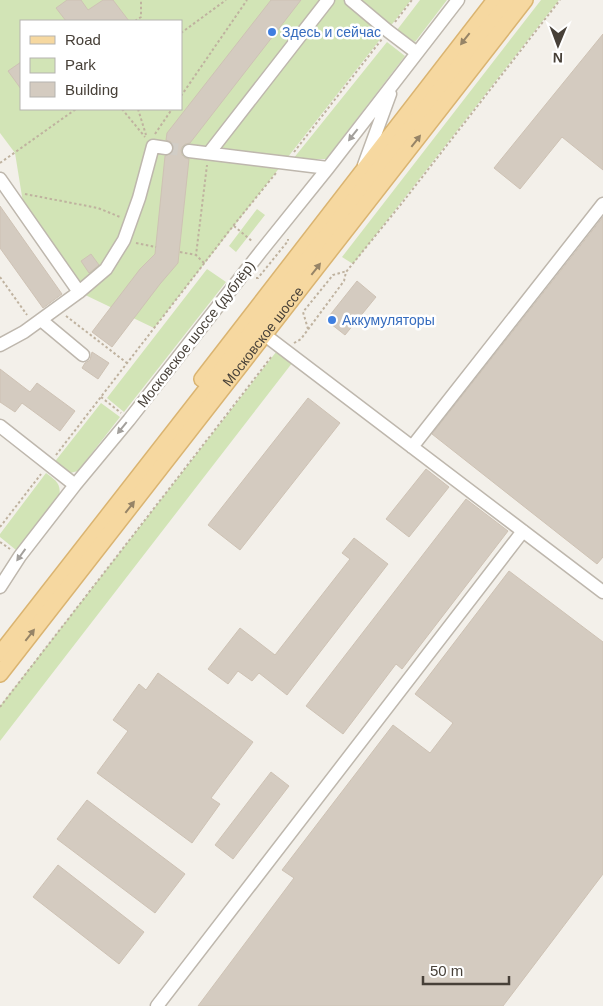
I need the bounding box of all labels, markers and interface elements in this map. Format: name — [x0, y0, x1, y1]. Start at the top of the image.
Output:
legend — [20, 20, 182, 110]
north arrow — [533, 20, 583, 70]
place label: Здесь и сейчас — [282, 24, 381, 40]
marker: Здесь и сейчас — [266, 26, 278, 38]
text: Road — [65, 31, 101, 48]
one-way arrow — [460, 32, 470, 45]
text: N — [553, 50, 563, 66]
text: Park — [65, 56, 96, 73]
text: Building — [65, 81, 118, 98]
one-way arrow — [348, 129, 358, 142]
one-way arrow — [411, 134, 421, 147]
street label: Московское шоссе (дублёр) — [134, 258, 258, 410]
one-way arrow — [311, 262, 321, 276]
street label: Московское шоссе — [219, 283, 307, 389]
place label: Аккумуляторы — [342, 312, 435, 328]
marker: Аккумуляторы — [326, 314, 338, 326]
one-way arrow — [117, 421, 128, 434]
one-way arrow — [125, 500, 135, 514]
one-way arrow — [16, 548, 27, 561]
one-way arrow — [25, 628, 35, 642]
scale bar — [423, 954, 509, 986]
text: 50 m — [430, 962, 463, 979]

